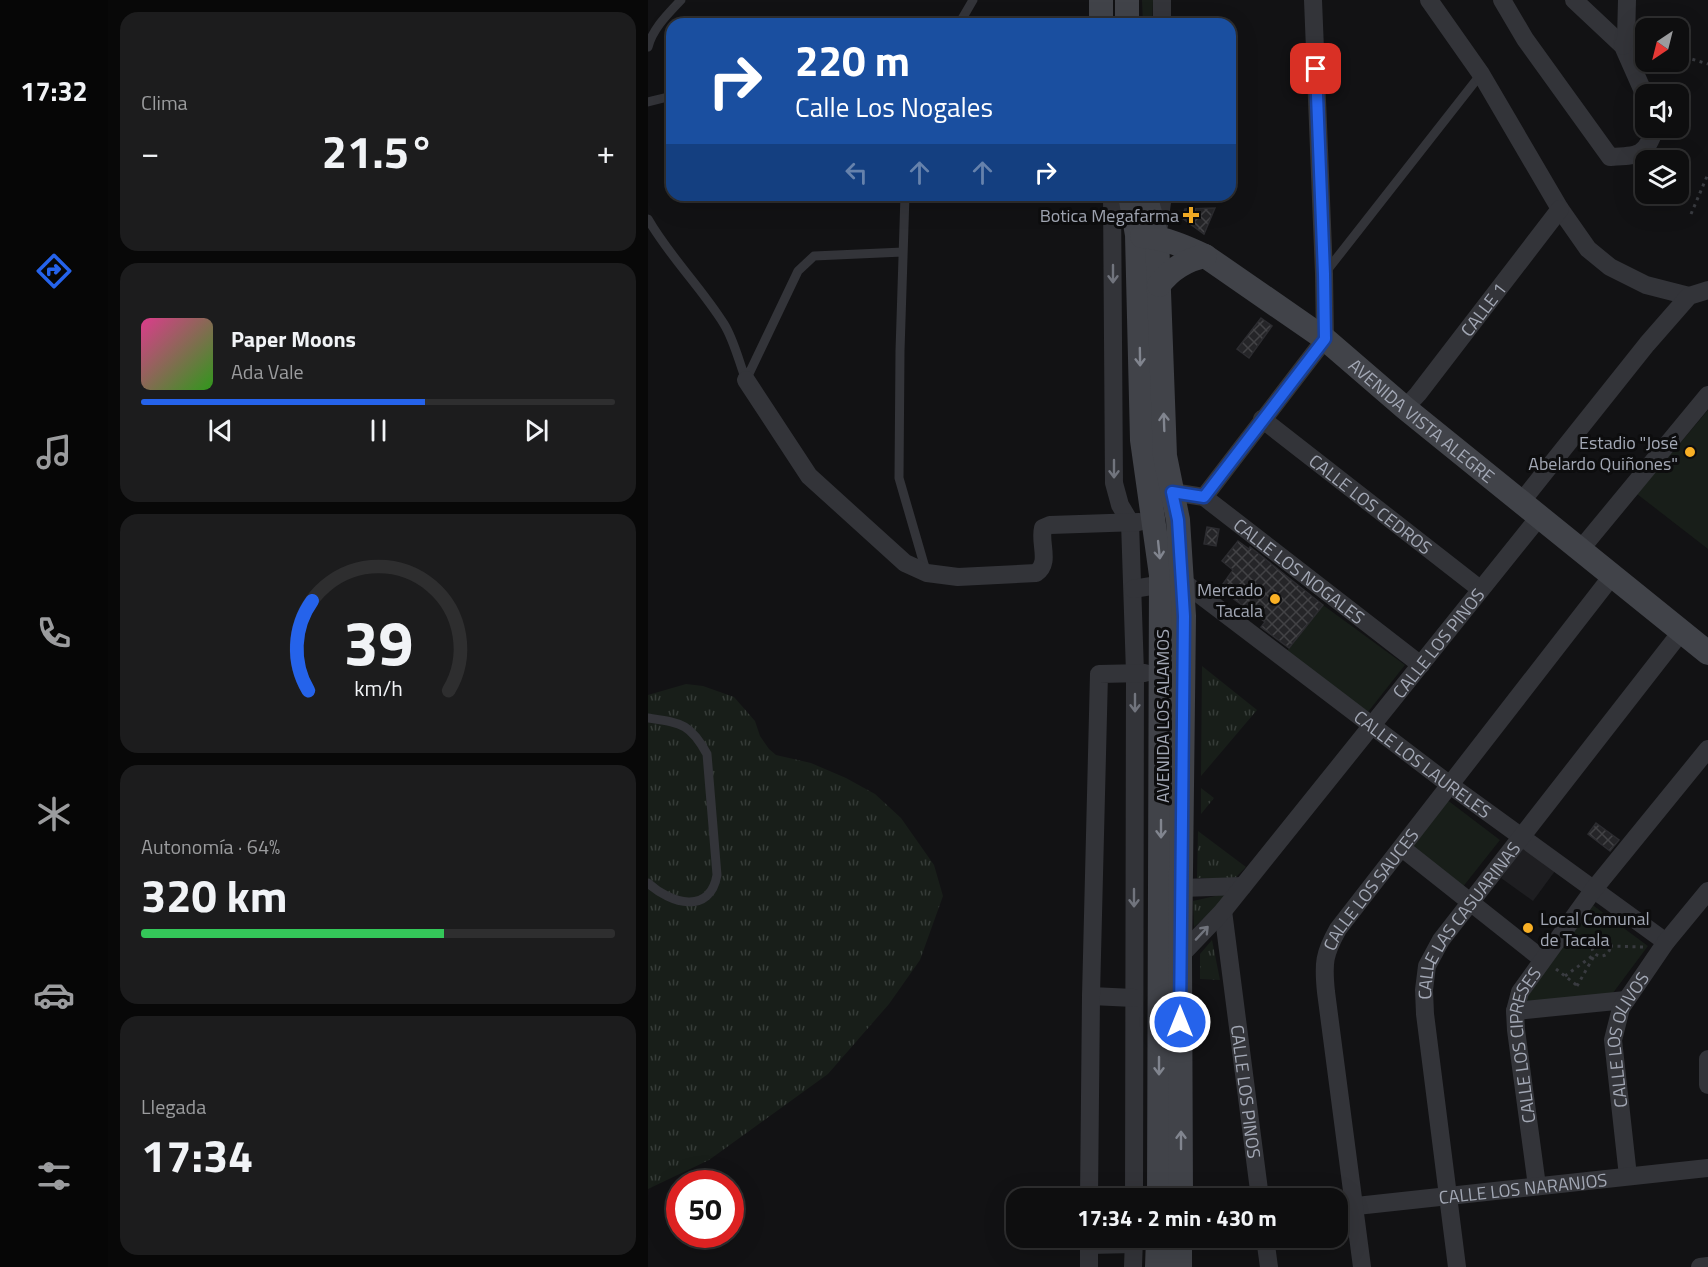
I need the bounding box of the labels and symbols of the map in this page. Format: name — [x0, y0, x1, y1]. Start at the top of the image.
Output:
north arrow — [1635, 18, 1689, 72]
pin — [1290, 43, 1341, 94]
place label: Botica Megafarma — [1040, 202, 1179, 229]
marker: Botica Megafarma — [1184, 208, 1198, 222]
one-way arrow — [1107, 264, 1119, 284]
street label: CALLE 1 — [1454, 276, 1513, 342]
one-way arrow — [1134, 346, 1146, 366]
street label: AVENIDA VISTA ALEGRE — [1343, 352, 1501, 489]
one-way arrow — [1158, 412, 1169, 432]
place label: Estadio "José Abelardo Quiñones" — [1528, 429, 1678, 477]
marker: Estadio "José Abelardo Quiñones" — [1683, 445, 1697, 459]
street label: CALLE LOS CEDROS — [1303, 447, 1438, 561]
one-way arrow — [1108, 459, 1120, 479]
street label: CALLE LOS NOGALES — [1228, 511, 1371, 630]
one-way arrow — [1153, 540, 1164, 560]
place label: Mercado Tacala — [1197, 576, 1263, 624]
street label: CALLE LOS PINOS — [1386, 582, 1491, 704]
marker: Mercado Tacala — [1268, 592, 1282, 606]
street label: AVENIDA LOS ALAMOS — [1149, 629, 1176, 803]
one-way arrow — [1129, 692, 1141, 712]
street label: CALLE LOS LAURELES — [1348, 703, 1497, 824]
one-way arrow — [1155, 819, 1167, 839]
street label: CALLE LOS SAUCES — [1316, 822, 1425, 955]
street label: CALLE LAS CASUARINAS — [1410, 836, 1527, 1000]
one-way arrow — [1128, 887, 1140, 907]
place label: Local Comunal de Tacala — [1540, 905, 1650, 953]
marker: Local Comunal de Tacala — [1521, 921, 1535, 935]
one-way arrow — [1195, 926, 1209, 941]
street label: CALLE LOS CIPRESES — [1501, 961, 1548, 1125]
street label: CALLE LOS OLIVOS — [1599, 966, 1655, 1109]
position arrow — [1148, 990, 1212, 1054]
street label: CALLE LOS PINOS — [1224, 1023, 1268, 1160]
one-way arrow — [1153, 1056, 1165, 1076]
one-way arrow — [1175, 1131, 1187, 1151]
street label: CALLE LOS NARANJOS — [1437, 1165, 1608, 1211]
speed limit sign: 50 — [666, 1170, 744, 1248]

